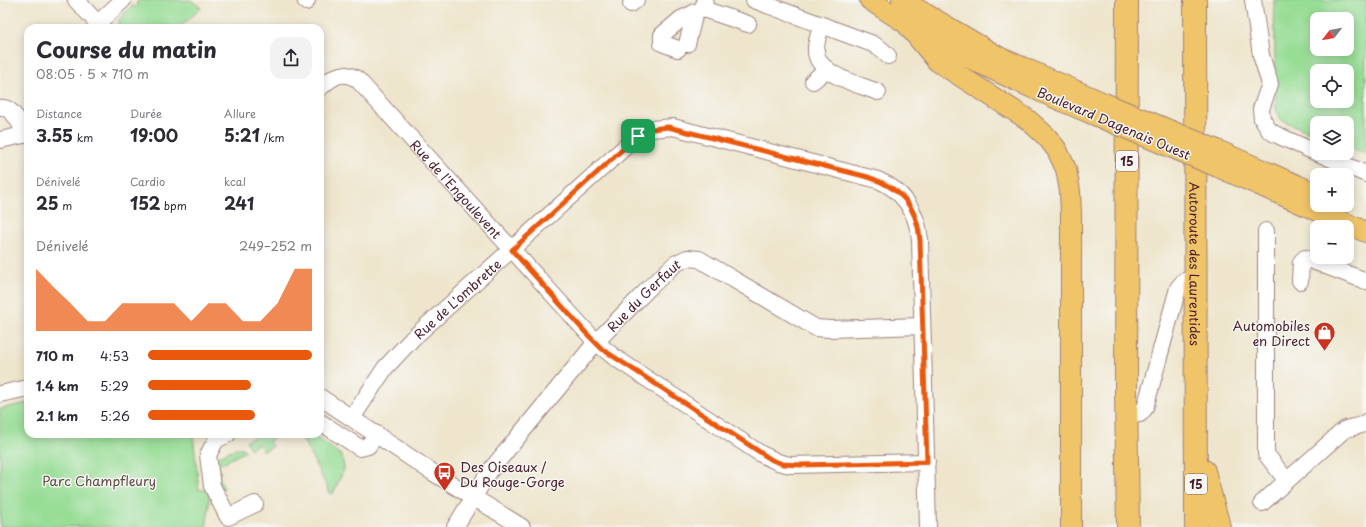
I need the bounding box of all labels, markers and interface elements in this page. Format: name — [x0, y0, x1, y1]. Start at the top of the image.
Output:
north arrow — [1310, 12, 1354, 56]
map controls — [1310, 12, 1354, 264]
text: Course du matin — [36, 32, 217, 65]
button: share — [270, 37, 312, 79]
text: 08:05 · 5 × 710 m — [36, 64, 149, 83]
button: locate — [1310, 64, 1354, 108]
street label: Boulevard Dagenais Ouest — [1034, 82, 1194, 164]
text: Distance — [36, 105, 82, 122]
text: Durée — [130, 105, 162, 122]
text: Allure — [224, 105, 256, 122]
button: layers — [1310, 116, 1354, 160]
pin — [621, 119, 655, 153]
text: 3.55 — [36, 122, 73, 148]
text: 19:00 — [130, 122, 178, 148]
text: 5:21 — [224, 122, 260, 148]
icon: arrive — [627, 125, 649, 147]
text: km — [73, 129, 93, 146]
text: /km — [260, 129, 285, 146]
street label: Rue de l'Engoulevent — [407, 135, 507, 242]
road number: 15 — [1116, 151, 1138, 171]
button: + — [1310, 168, 1354, 212]
text: Dénivelé — [36, 173, 81, 190]
text: Cardio — [130, 173, 165, 190]
text: kcal — [224, 173, 246, 190]
street label: Autoroute des Laurentides — [1186, 182, 1205, 346]
text: 25 — [36, 190, 59, 216]
text: 152 — [130, 190, 160, 216]
text: 241 — [224, 190, 254, 216]
text: m — [59, 197, 72, 214]
text: bpm — [160, 197, 187, 214]
button: − — [1310, 220, 1354, 264]
text: Dénivelé — [36, 236, 89, 255]
text: 249–252 m — [239, 236, 312, 255]
street label: Rue de L'ombrette — [409, 254, 505, 343]
street label: Rue du Gerfaut — [602, 254, 683, 335]
place label: Automobiles en Direct — [1233, 316, 1310, 350]
shop icon: Automobiles en Direct — [1312, 319, 1338, 352]
text: 710 m — [36, 346, 74, 365]
text: 4:53 — [100, 346, 129, 365]
text: 1.4 km — [36, 376, 79, 395]
text: 5:29 — [100, 376, 129, 395]
text: 2.1 km — [36, 406, 78, 425]
text: 5:26 — [100, 406, 130, 425]
place label: Des Oiseaux / Du Rouge-Gorge — [460, 457, 565, 491]
bus stop icon: Des Oiseaux / Du Rouge-Gorge — [431, 460, 457, 493]
park label: Parc Champfleury — [42, 471, 156, 490]
road number: 15 — [1185, 474, 1207, 494]

